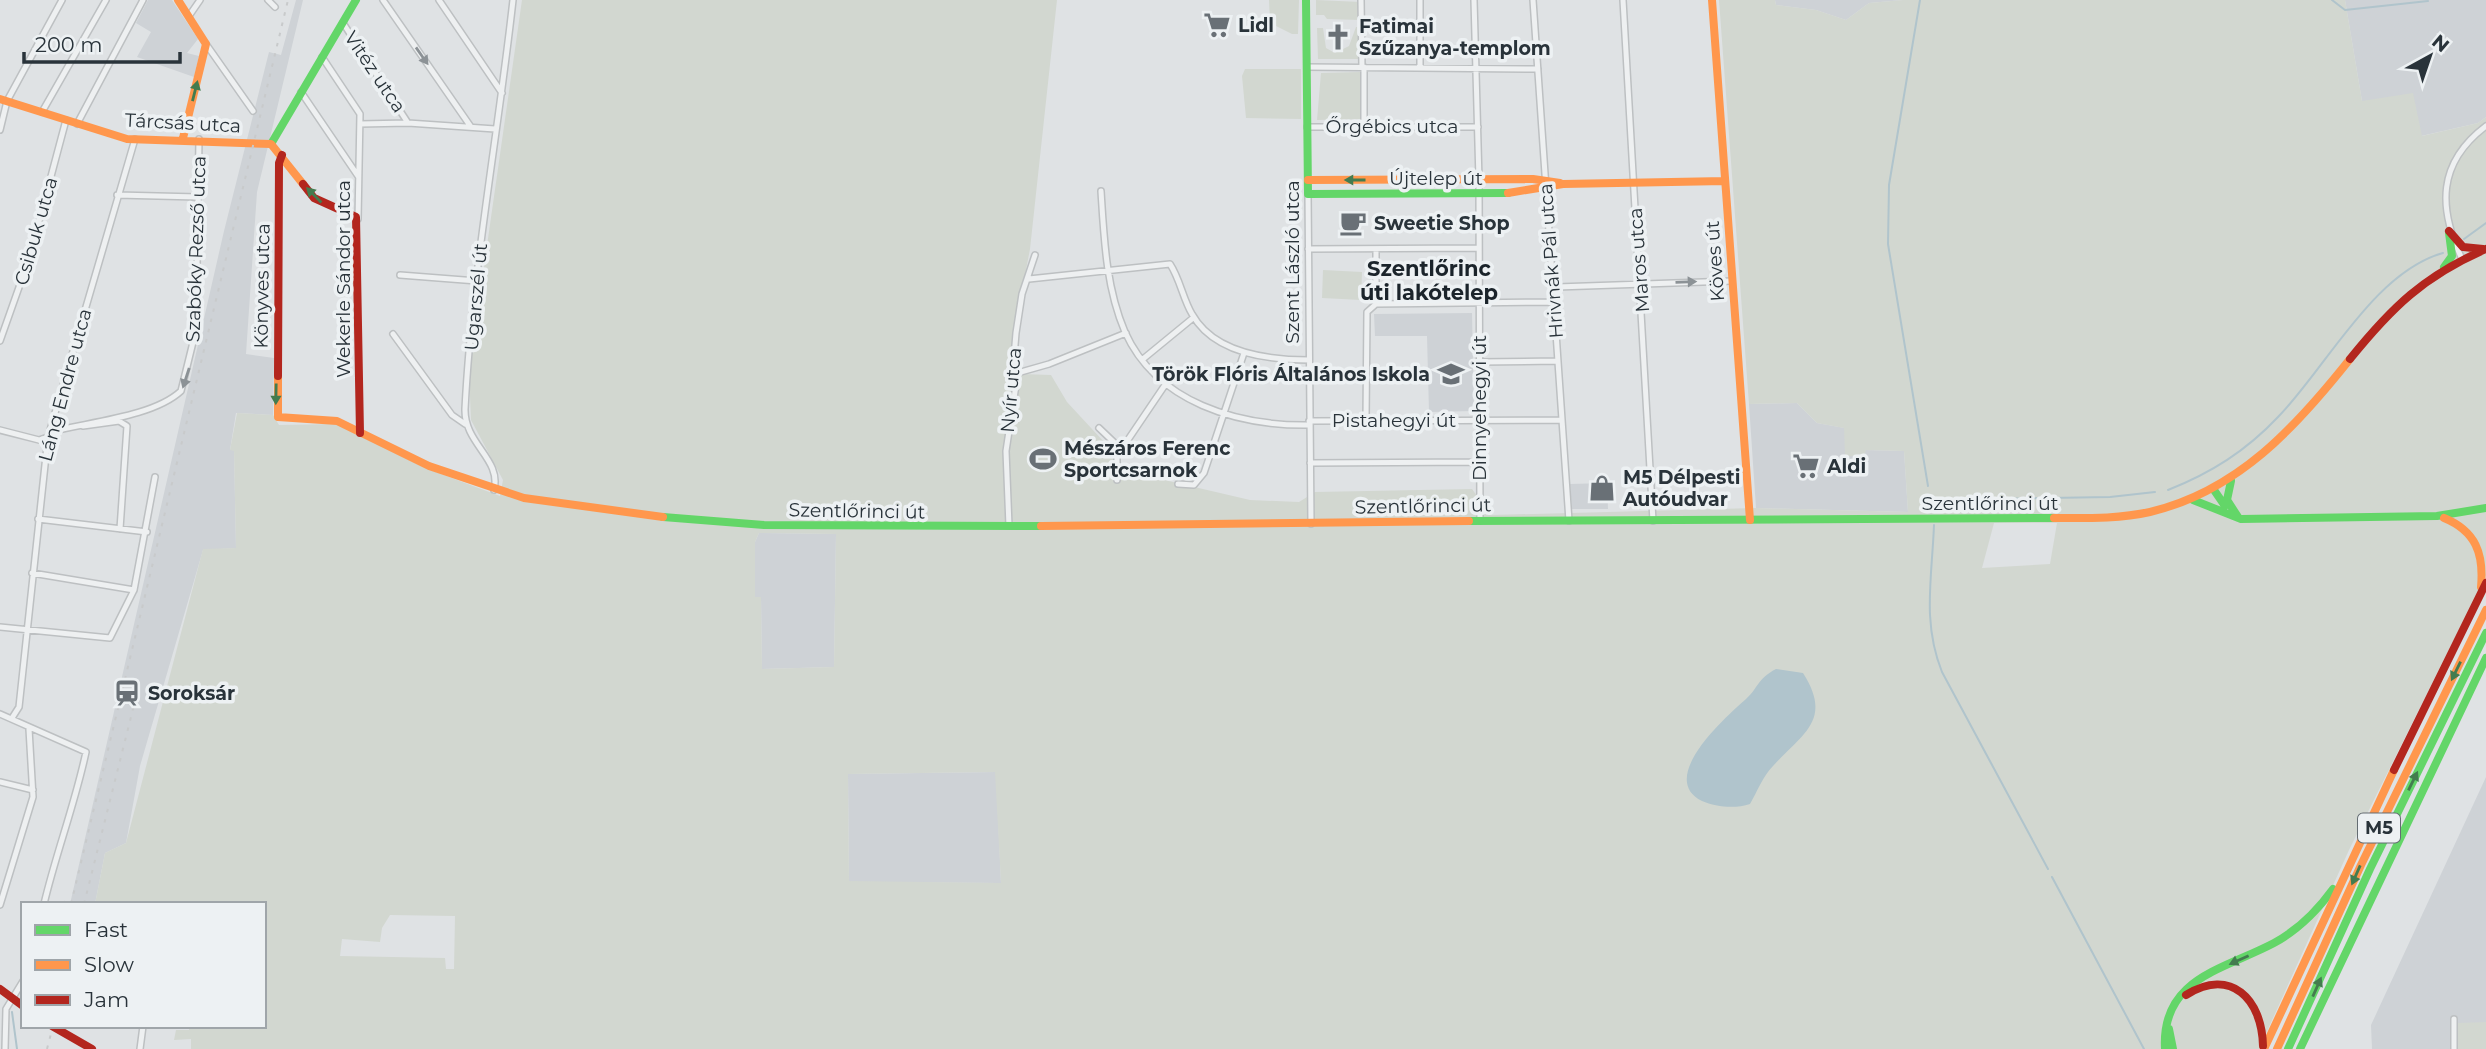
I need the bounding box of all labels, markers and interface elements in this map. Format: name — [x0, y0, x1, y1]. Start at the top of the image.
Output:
supermarket icon: Lidl — [1202, 10, 1232, 40]
place label: Lidl — [1238, 14, 1274, 37]
place label: Fatimai Szűzanya-templom — [1359, 15, 1551, 60]
scale bar — [24, 21, 180, 65]
north arrow — [2395, 21, 2465, 91]
church icon: Fatimai Szűzanya-templom — [1323, 22, 1353, 52]
street label: Vitéz utca — [339, 27, 411, 117]
text: N — [2427, 30, 2454, 57]
text: 200 m — [35, 32, 102, 57]
one-way arrow — [415, 47, 429, 65]
one-way arrow — [190, 80, 201, 102]
street label: Tárcsás utca — [124, 108, 242, 138]
street label: Őrgébics utca — [1326, 115, 1458, 138]
street label: Szabóky Rezső utca — [181, 155, 211, 343]
street label: Újtelep út — [1389, 167, 1483, 190]
street label: Csibuk utca — [10, 174, 62, 288]
one-way arrow — [1344, 174, 1366, 186]
street label: Wekerle Sándor utca — [332, 180, 355, 378]
street label: Szent László utca — [1281, 180, 1304, 344]
street label: Hrivnák Pál utca — [1534, 183, 1568, 339]
one-way arrow — [306, 186, 323, 203]
street label: Maros utca — [1624, 207, 1654, 313]
cafe icon: Sweetie Shop — [1338, 208, 1368, 238]
place label: Sweetie Shop — [1374, 212, 1510, 235]
street label: Köves út — [1701, 220, 1729, 302]
street label: Könyves utca — [249, 223, 275, 349]
street label: Ugarszél út — [460, 242, 492, 352]
district label: Szentlőrinc úti lakótelep — [1360, 256, 1498, 305]
one-way arrow — [1676, 277, 1698, 288]
street label: Láng Endre utca — [34, 306, 96, 464]
street label: Dinnyehegyi út — [1468, 335, 1491, 481]
street label: Nyír utca — [996, 346, 1026, 434]
school or university icon: Török Flóris Általános Iskola — [1436, 359, 1466, 389]
place label: Török Flóris Általános Iskola — [1152, 363, 1430, 386]
one-way arrow — [180, 367, 190, 388]
one-way arrow — [270, 383, 282, 405]
street label: Pistahegyi út — [1332, 409, 1457, 432]
place label: Mészáros Ferenc Sportcsarnok — [1064, 437, 1231, 482]
sports icon: Mészáros Ferenc Sportcsarnok — [1028, 444, 1058, 474]
supermarket icon: Aldi — [1791, 451, 1821, 481]
place label: Aldi — [1826, 455, 1866, 478]
place label: M5 Délpesti Autóudvar — [1622, 466, 1740, 511]
shop icon: M5 Délpesti Autóudvar — [1587, 473, 1617, 503]
street label: Szentlőrinci út — [1922, 492, 2059, 515]
street label: Szentlőrinci út — [1354, 493, 1492, 519]
street label: Szentlőrinci út — [788, 498, 926, 524]
one-way arrow — [2450, 661, 2462, 681]
station icon: Soroksár — [112, 678, 142, 708]
place label: Soroksár — [148, 682, 235, 705]
one-way arrow — [2408, 771, 2419, 791]
road number: M5 — [2358, 814, 2400, 842]
one-way arrow — [2350, 865, 2362, 885]
legend — [21, 902, 266, 1028]
text: Fast — [84, 917, 128, 942]
text: Slow — [84, 952, 134, 977]
one-way arrow — [2229, 955, 2250, 966]
one-way arrow — [2311, 977, 2323, 997]
text: Jam — [83, 987, 129, 1012]

